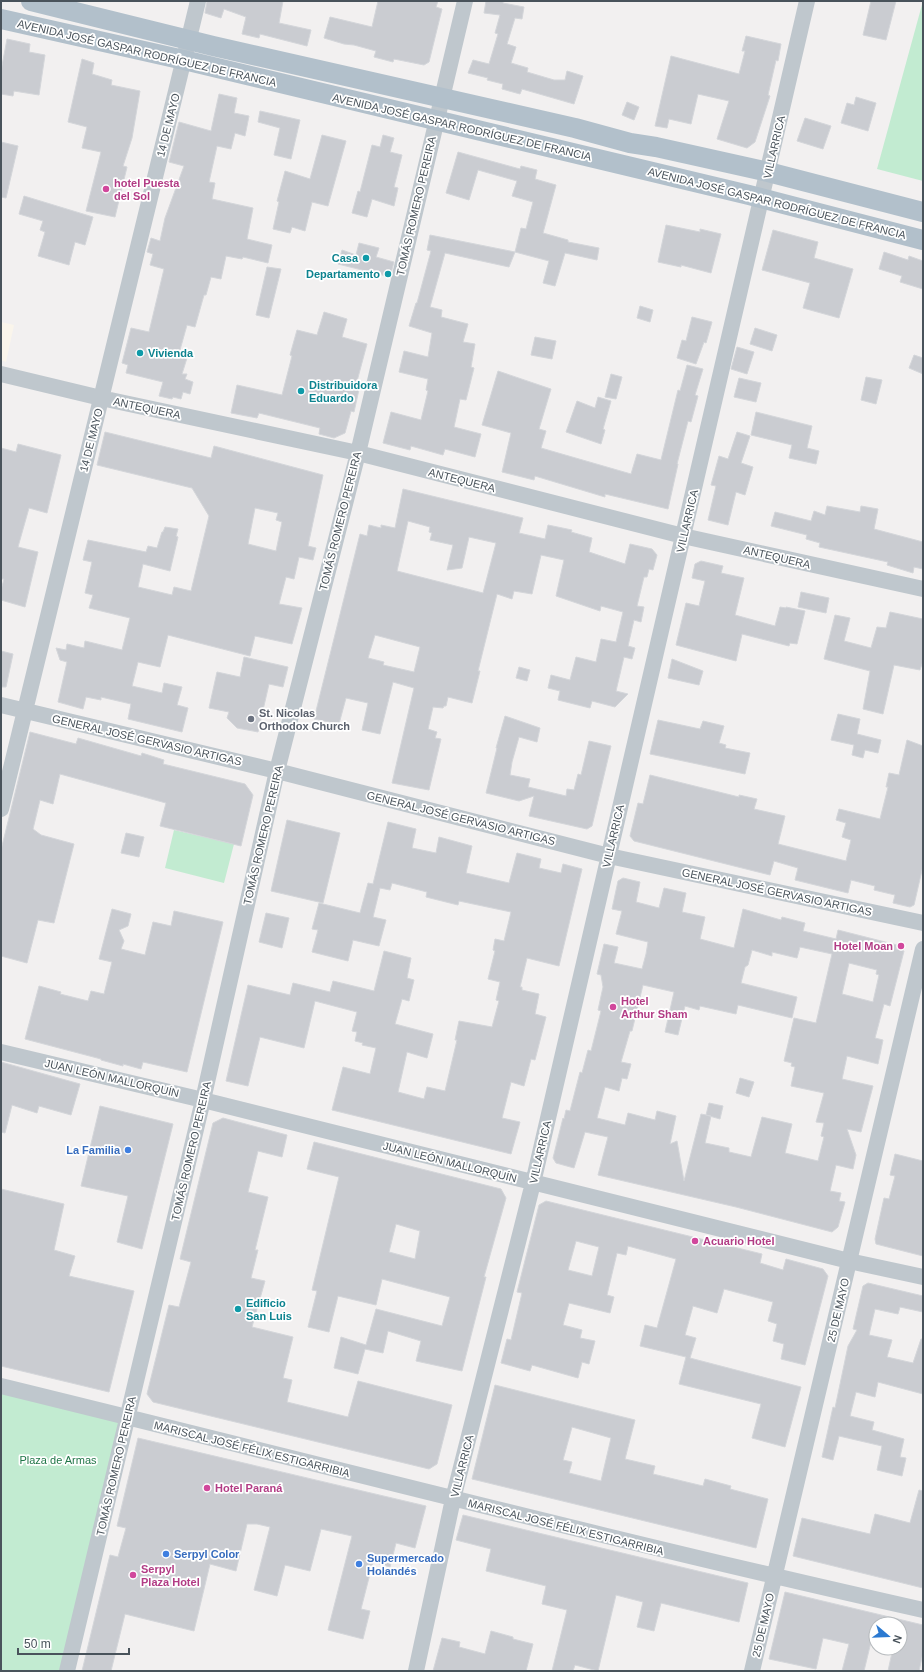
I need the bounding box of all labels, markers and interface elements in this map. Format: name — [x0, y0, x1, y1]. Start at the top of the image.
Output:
street label: AVENIDA JOSÉ GASPAR RODRÍGUEZ DE FRANCIA — [16, 17, 278, 89]
street label: 14 DE MAYO — [154, 91, 182, 158]
street label: AVENIDA JOSÉ GASPAR RODRÍGUEZ DE FRANCIA — [331, 91, 593, 163]
street label: VILLARRICA — [761, 114, 787, 180]
street label: TOMÁS ROMERO PEREIRA — [394, 134, 438, 277]
street label: AVENIDA JOSÉ GASPAR RODRÍGUEZ DE FRANCIA — [647, 165, 908, 241]
place label: hotel Puesta del Sol — [114, 177, 180, 202]
marker: hotel Puesta del Sol — [101, 184, 111, 194]
place label: Casa — [332, 252, 359, 264]
marker: Casa — [361, 253, 371, 263]
place label: Departamento — [306, 268, 380, 280]
marker: Departamento — [383, 269, 393, 279]
place label: Vivienda — [148, 347, 194, 359]
marker: Vivienda — [135, 348, 145, 358]
place label: Distribuidora Eduardo — [309, 379, 378, 404]
marker: Distribuidora Eduardo — [296, 386, 306, 396]
street label: ANTEQUERA — [112, 395, 182, 421]
street label: 14 DE MAYO — [77, 406, 105, 473]
street label: TOMÁS ROMERO PEREIRA — [317, 450, 363, 592]
street label: ANTEQUERA — [427, 466, 497, 494]
street label: VILLARRICA — [674, 488, 700, 554]
street label: ANTEQUERA — [742, 543, 812, 571]
place label: St. Nicolas Orthodox Church — [259, 707, 350, 732]
street label: GENERAL JOSÉ GERVASIO ARTIGAS — [51, 712, 243, 768]
marker: St. Nicolas Orthodox Church — [246, 714, 256, 724]
street label: TOMÁS ROMERO PEREIRA — [241, 763, 285, 906]
street label: GENERAL JOSÉ GERVASIO ARTIGAS — [365, 789, 557, 847]
street label: VILLARRICA — [600, 803, 626, 869]
street label: GENERAL JOSÉ GERVASIO ARTIGAS — [681, 866, 873, 918]
place label: Hotel Moan — [834, 940, 893, 952]
marker: Hotel Moan — [896, 941, 906, 951]
place label: Hotel Arthur Sham — [621, 995, 688, 1020]
marker: Hotel Arthur Sham — [608, 1002, 618, 1012]
street label: JUAN LEÓN MALLORQUÍN — [44, 1057, 180, 1099]
street label: TOMÁS ROMERO PEREIRA — [169, 1079, 213, 1222]
street label: VILLARRICA — [527, 1119, 553, 1185]
street label: JUAN LEÓN MALLORQUÍN — [382, 1140, 518, 1184]
place label: La Familia — [66, 1144, 121, 1156]
marker: La Familia — [123, 1145, 133, 1155]
place label: Acuario Hotel — [703, 1235, 775, 1247]
marker: Acuario Hotel — [690, 1236, 700, 1246]
street label: 25 DE MAYO — [825, 1276, 851, 1343]
place label: Edificio San Luis — [246, 1297, 292, 1322]
marker: Edificio San Luis — [233, 1304, 243, 1314]
street label: TOMÁS ROMERO PEREIRA — [94, 1394, 138, 1537]
street label: MARISCAL JOSÉ FÉLIX ESTIGARRIBIA — [153, 1419, 352, 1479]
street label: VILLARRICA — [448, 1433, 476, 1499]
park label: Plaza de Armas — [19, 1454, 97, 1466]
place label: Hotel Paraná — [215, 1482, 283, 1494]
marker: Hotel Paraná — [202, 1483, 212, 1493]
street label: MARISCAL JOSÉ FÉLIX ESTIGARRIBIA — [467, 1497, 666, 1557]
place label: Serpyl Color — [174, 1548, 240, 1560]
marker: Serpyl Color — [161, 1549, 171, 1559]
place label: Supermercado Holandés — [367, 1552, 444, 1577]
marker: Supermercado Holandés — [354, 1559, 364, 1569]
place label: Serpyl Plaza Hotel — [141, 1563, 200, 1588]
marker: Serpyl Plaza Hotel — [128, 1570, 138, 1580]
street label: 25 DE MAYO — [750, 1591, 776, 1658]
north arrow — [868, 1616, 908, 1656]
scale bar — [18, 1630, 129, 1656]
text: N — [890, 1634, 904, 1645]
text: 50 m — [24, 1637, 51, 1651]

